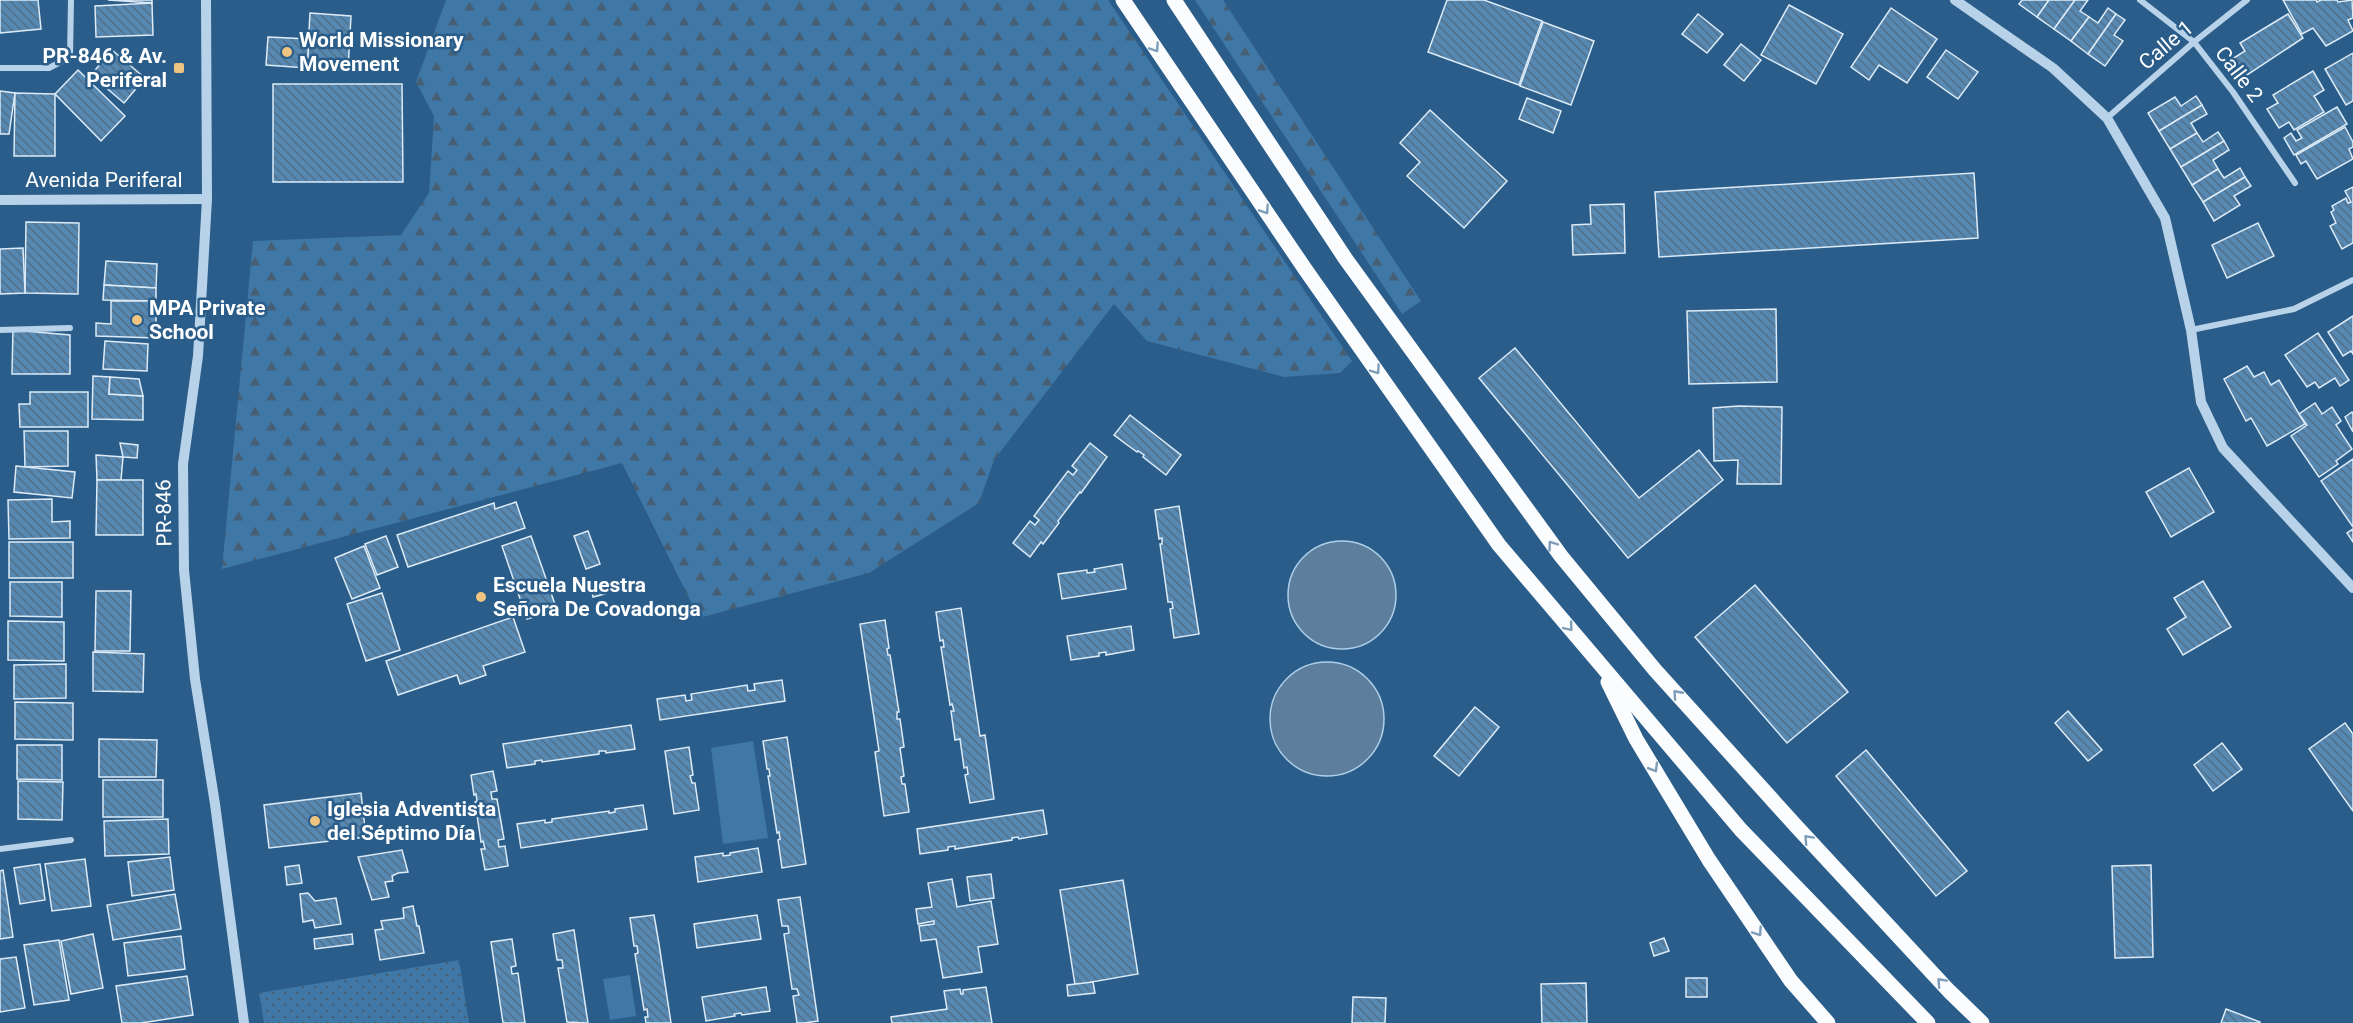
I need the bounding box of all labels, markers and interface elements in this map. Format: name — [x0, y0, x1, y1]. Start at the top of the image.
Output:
street label: Calle 1 — [2134, 15, 2198, 75]
place label: World Missionary Movement — [299, 28, 464, 76]
street label: Calle 2 — [2210, 41, 2268, 107]
one-way arrow — [1148, 42, 1159, 53]
place label: PR-846 & Av. Periferal — [43, 44, 167, 92]
marker: World Missionary Movement — [280, 45, 294, 59]
marker: PR-846 & Av. Periferal — [172, 61, 186, 75]
street label: Avenida Periferal — [25, 168, 183, 192]
one-way arrow — [1258, 203, 1269, 214]
place label: MPA Private School — [149, 296, 266, 344]
marker: MPA Private School — [130, 313, 144, 327]
one-way arrow — [1369, 363, 1380, 374]
street label: PR-846 — [151, 479, 177, 547]
one-way arrow — [1549, 540, 1560, 551]
place label: Escuela Nuestra Señora De Covadonga — [493, 573, 701, 621]
marker: Escuela Nuestra Señora De Covadonga — [474, 590, 488, 604]
one-way arrow — [1561, 620, 1572, 631]
one-way arrow — [1673, 691, 1684, 701]
one-way arrow — [1646, 762, 1658, 772]
place label: Iglesia Adventista del Séptimo Día — [327, 797, 496, 845]
marker: Iglesia Adventista del Séptimo Día — [308, 814, 322, 828]
one-way arrow — [1804, 835, 1815, 846]
one-way arrow — [1751, 926, 1762, 937]
one-way arrow — [1937, 978, 1948, 989]

